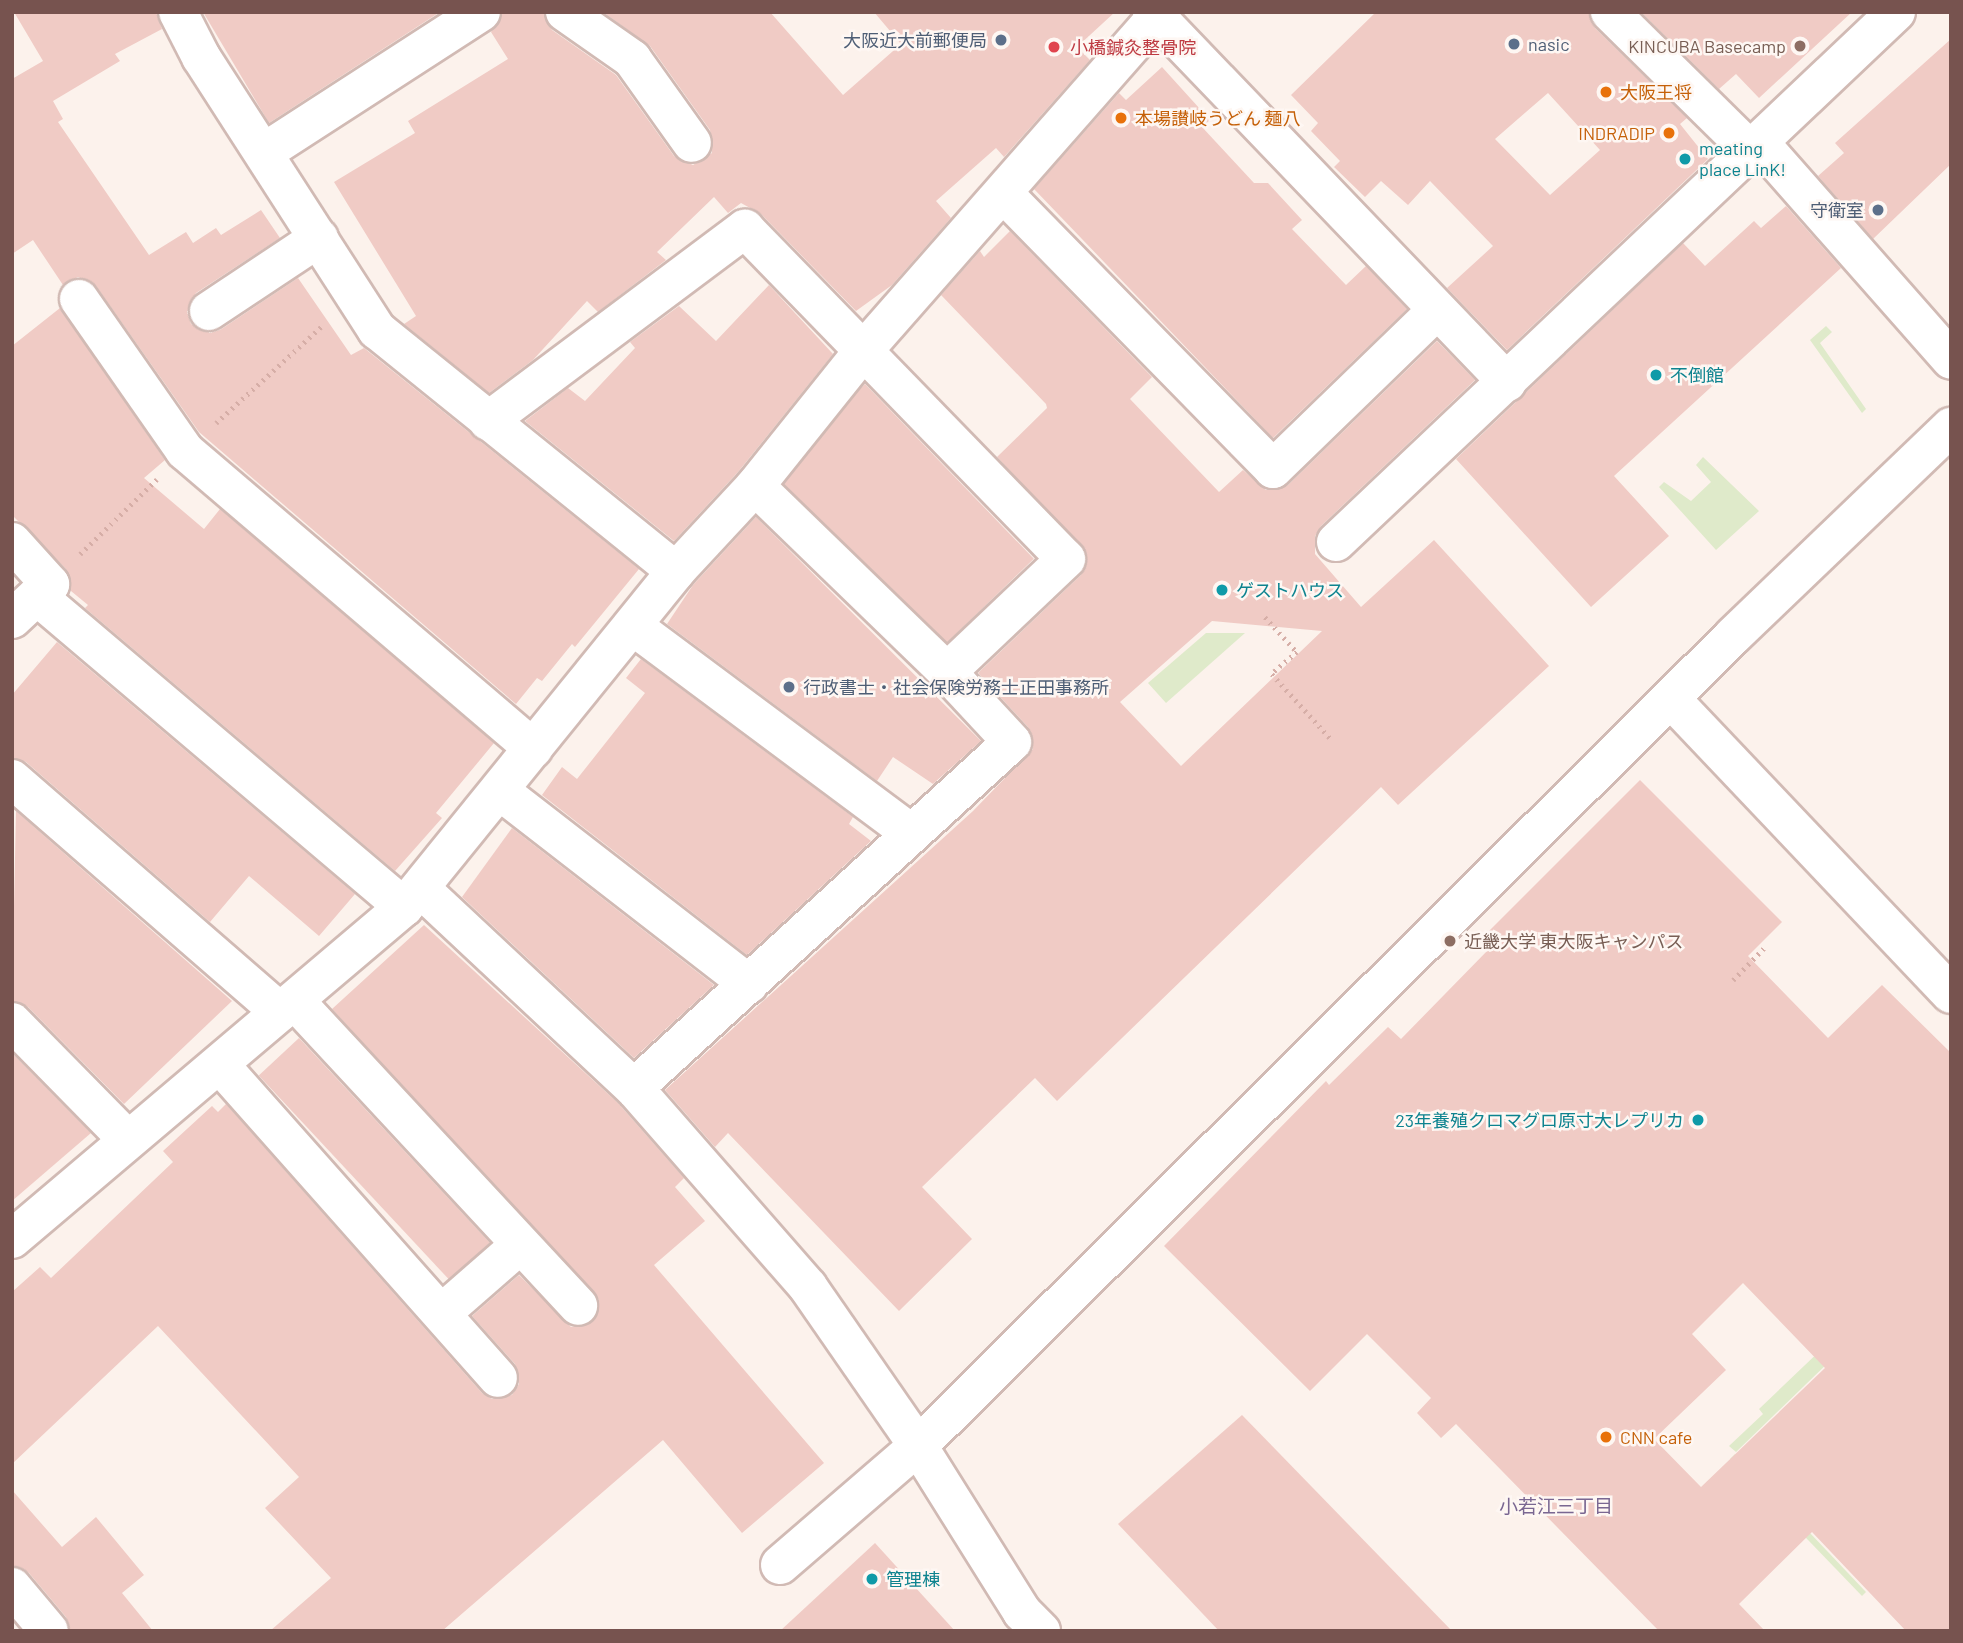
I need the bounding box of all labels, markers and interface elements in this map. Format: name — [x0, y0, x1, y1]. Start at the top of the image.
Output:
place label: 大阪近大前郵便局 — [843, 29, 987, 51]
marker: 大阪近大前郵便局 — [993, 32, 1009, 48]
place label: nasic — [1528, 33, 1570, 55]
place label: KINCUBA Basecamp — [1628, 35, 1786, 57]
place label: 小橋鍼灸整骨院 — [1070, 36, 1196, 58]
marker: nasic — [1506, 36, 1522, 52]
marker: 小橋鍼灸整骨院 — [1044, 37, 1064, 57]
marker: KINCUBA Basecamp — [1792, 38, 1808, 54]
place label: 大阪王将 — [1620, 81, 1692, 103]
marker: 大阪王将 — [1598, 84, 1614, 100]
place label: 本場讃岐うどん 麺八 — [1135, 107, 1301, 129]
marker: 本場讃岐うどん 麺八 — [1113, 110, 1129, 126]
place label: INDRADIP — [1578, 122, 1655, 144]
marker: INDRADIP — [1661, 125, 1677, 141]
place label: meating place LinK! — [1699, 138, 1786, 180]
marker: meating place LinK! — [1677, 151, 1693, 167]
place label: 守衛室 — [1810, 199, 1864, 221]
marker: 守衛室 — [1870, 202, 1886, 218]
place label: 不倒館 — [1670, 364, 1724, 386]
marker: 不倒館 — [1648, 367, 1664, 383]
place label: ゲストハウス — [1236, 579, 1344, 601]
marker: ゲストハウス — [1214, 582, 1230, 598]
place label: 行政書士・社会保険労務士正田事務所 — [803, 676, 1109, 698]
marker: 行政書士・社会保険労務士正田事務所 — [781, 679, 797, 695]
place label: 近畿大学 東大阪キャンパス — [1464, 930, 1684, 952]
marker: 近畿大学 東大阪キャンパス — [1442, 933, 1458, 949]
place label: 23年養殖クロマグロ原寸大レプリカ — [1395, 1109, 1684, 1131]
marker: 23年養殖クロマグロ原寸大レプリカ — [1690, 1112, 1706, 1128]
place label: CNN cafe — [1620, 1426, 1692, 1448]
marker: CNN cafe — [1598, 1429, 1614, 1445]
district label: 小若江三丁目 — [1499, 1495, 1613, 1517]
place label: 管理棟 — [886, 1568, 940, 1590]
marker: 管理棟 — [864, 1571, 880, 1587]

